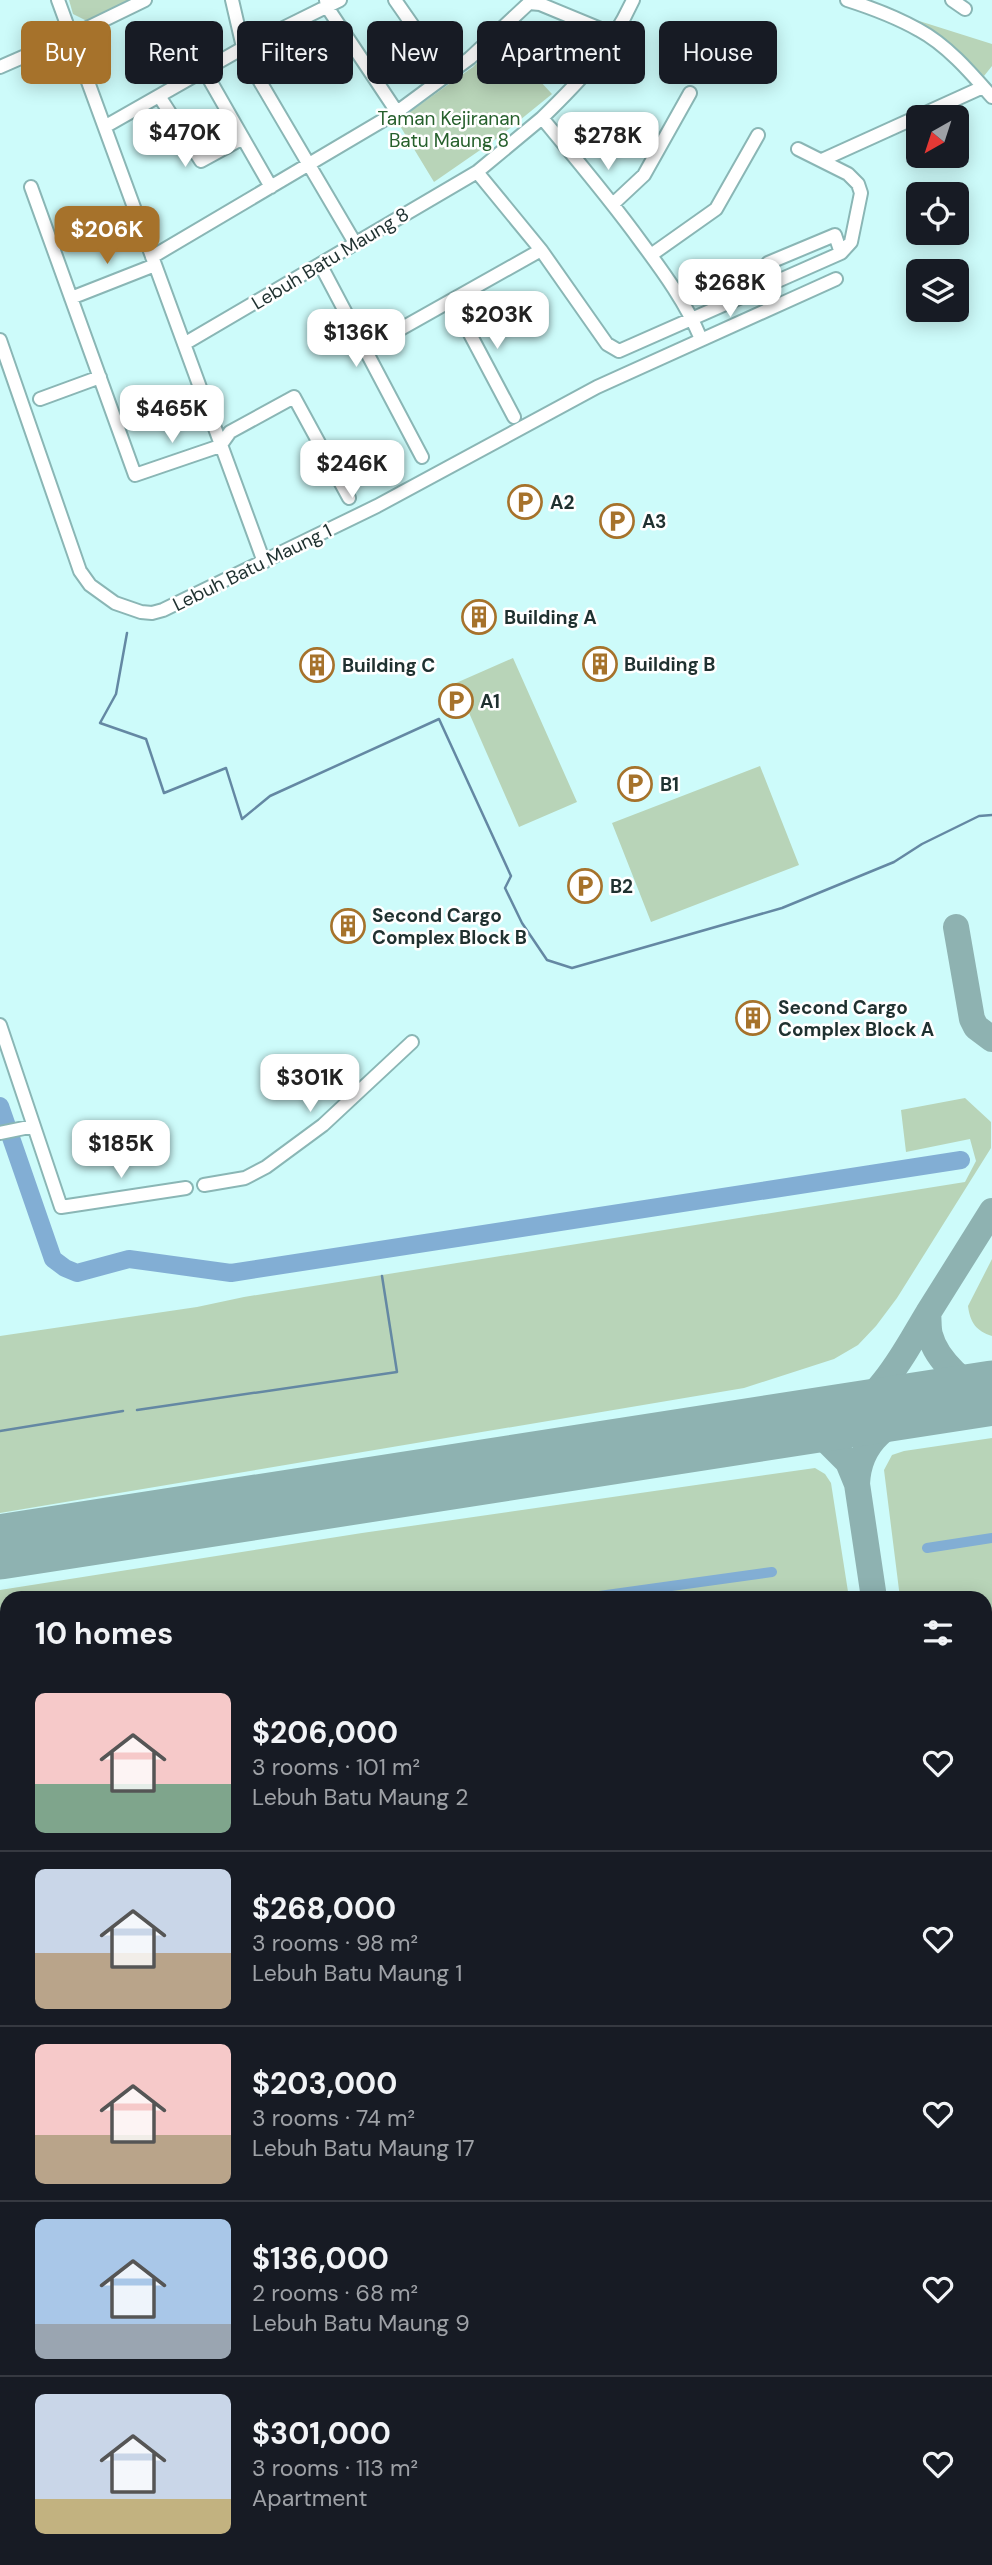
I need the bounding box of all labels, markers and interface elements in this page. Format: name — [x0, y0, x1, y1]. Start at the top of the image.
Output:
chip: Buy — [21, 21, 111, 84]
chip: Rent — [125, 21, 223, 84]
chip: Filters — [237, 21, 353, 84]
chip: New — [367, 21, 463, 84]
chip: Apartment — [477, 21, 645, 84]
chip: House — [659, 21, 777, 84]
north arrow — [906, 105, 970, 168]
map controls — [906, 105, 969, 322]
park label: Taman Kejiranan Batu Maung 8 — [378, 106, 520, 153]
pin: $470K — [136, 110, 234, 169]
pin: $278K — [559, 113, 657, 172]
text: $470K — [149, 117, 221, 147]
text: $278K — [574, 120, 642, 150]
button: locate — [906, 182, 969, 245]
street label: Lebuh Batu Maung 8 — [247, 202, 414, 315]
pin: $206K — [58, 206, 156, 266]
text: $206K — [71, 214, 143, 244]
button: layers — [906, 259, 969, 322]
pin: $268K — [681, 260, 779, 319]
text: $268K — [694, 267, 766, 297]
pin: $203K — [448, 292, 546, 351]
text: $203K — [461, 299, 533, 329]
pin: $136K — [307, 310, 405, 369]
text: $136K — [323, 317, 389, 347]
pin: $465K — [123, 386, 221, 445]
text: $465K — [136, 393, 208, 423]
pin: $246K — [303, 440, 401, 500]
text: $246K — [316, 448, 388, 478]
parking icon: A2 — [506, 483, 544, 521]
place label: A2 — [550, 490, 574, 515]
parking icon: A3 — [598, 502, 636, 540]
place label: A3 — [642, 509, 667, 534]
street label: Lebuh Batu Maung 1 — [169, 518, 336, 617]
building icon: Building A — [460, 598, 498, 636]
place label: Building A — [504, 605, 597, 630]
building icon: Building B — [581, 645, 619, 683]
building icon: Building C — [298, 646, 336, 684]
place label: Building B — [624, 652, 715, 677]
place label: Building C — [342, 653, 435, 678]
parking icon: A1 — [437, 682, 475, 720]
place label: A1 — [480, 689, 500, 714]
parking icon: B1 — [616, 765, 654, 803]
place label: B1 — [660, 772, 679, 797]
parking icon: B2 — [566, 867, 604, 905]
place label: B2 — [610, 874, 633, 899]
place label: Second Cargo Complex Block B — [372, 903, 527, 950]
building icon: Second Cargo Complex Block B — [329, 907, 367, 945]
place label: Second Cargo Complex Block A — [778, 995, 935, 1042]
building icon: Second Cargo Complex Block A — [734, 999, 772, 1037]
pin: $301K — [261, 1054, 359, 1114]
text: $301K — [276, 1062, 344, 1092]
pin: $185K — [72, 1120, 170, 1180]
text: $185K — [88, 1128, 154, 1158]
text: 10 homes — [35, 1614, 173, 1653]
icon: filters — [919, 1614, 957, 1652]
text: $206,000 — [252, 1713, 398, 1752]
icon: home — [91, 1721, 175, 1805]
icon: heart — [919, 1744, 957, 1782]
text: 3 rooms · 101 m² — [252, 1752, 420, 1782]
text: Lebuh Batu Maung 2 — [252, 1782, 468, 1812]
text: $268,000 — [252, 1889, 396, 1928]
icon: home — [91, 1897, 175, 1981]
icon: heart — [919, 1920, 957, 1958]
text: 3 rooms · 98 m² — [252, 1928, 418, 1958]
text: Lebuh Batu Maung 1 — [252, 1958, 462, 1988]
text: $203,000 — [252, 2064, 397, 2103]
icon: home — [91, 2072, 175, 2156]
icon: heart — [919, 2095, 957, 2133]
text: 3 rooms · 74 m² — [252, 2103, 415, 2133]
text: Lebuh Batu Maung 17 — [252, 2133, 475, 2163]
text: $136,000 — [252, 2239, 389, 2278]
icon: home — [91, 2247, 175, 2331]
icon: heart — [919, 2270, 957, 2308]
text: 2 rooms · 68 m² — [252, 2278, 418, 2308]
text: Lebuh Batu Maung 9 — [252, 2308, 470, 2338]
text: $301,000 — [252, 2414, 391, 2453]
icon: home — [91, 2422, 175, 2506]
icon: heart — [919, 2445, 957, 2483]
text: 3 rooms · 113 m² — [252, 2453, 418, 2483]
text: Apartment — [252, 2483, 367, 2513]

